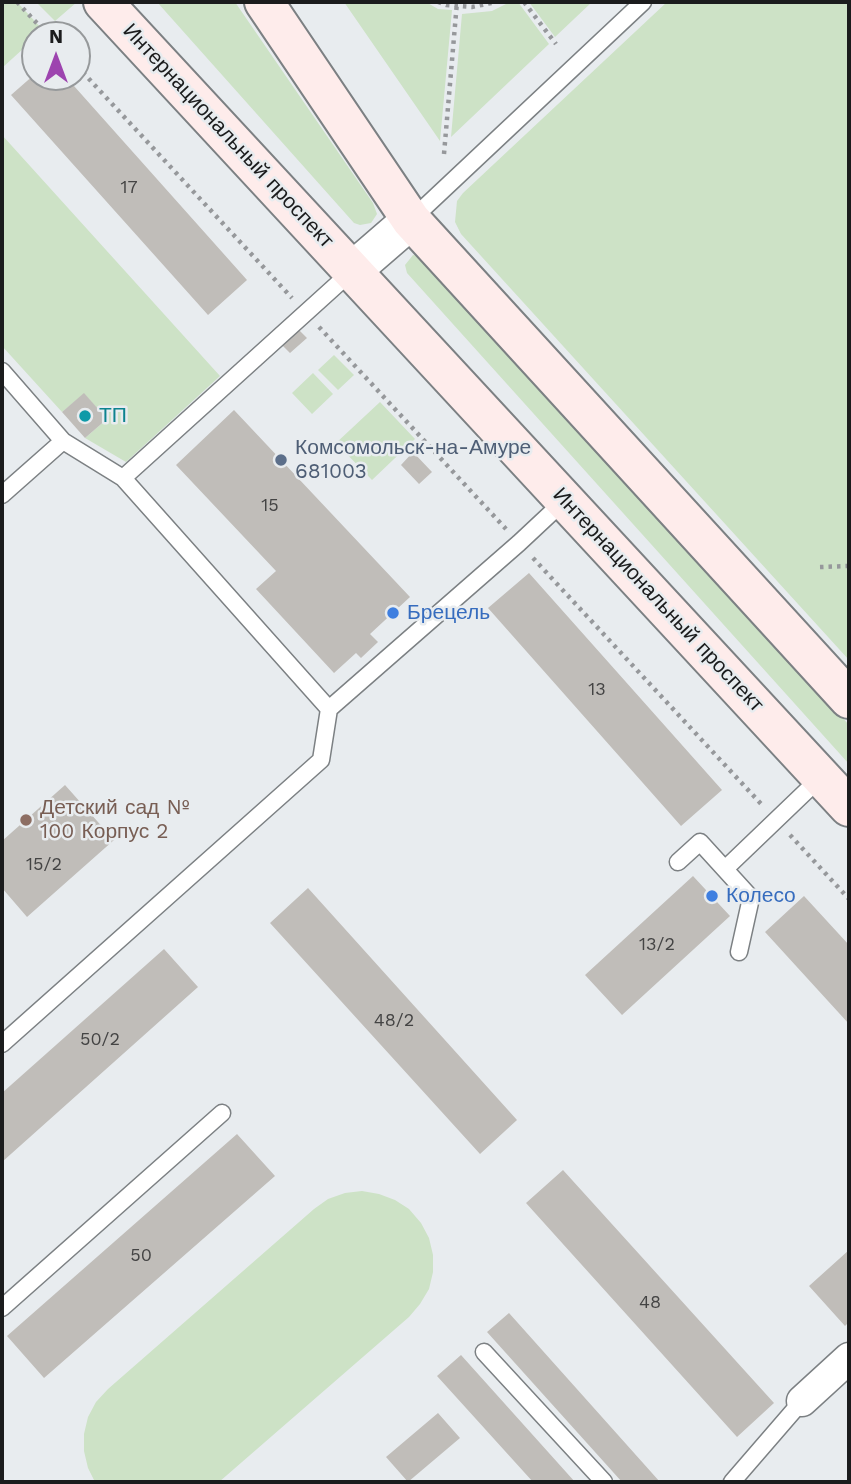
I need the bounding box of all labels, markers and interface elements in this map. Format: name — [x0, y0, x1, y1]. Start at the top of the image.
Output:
street label: Интернациональный проспект — [117, 19, 339, 253]
north arrow — [21, 21, 91, 91]
text: N — [49, 25, 63, 48]
house number: 17 — [120, 177, 138, 199]
place label: ТП — [99, 403, 127, 429]
marker: ТП — [77, 408, 93, 424]
place label: Комсомольск-на-Амуре 681003 — [295, 435, 531, 485]
marker: Комсомольск-на-Амуре 681003 — [273, 452, 289, 468]
street label: Интернациональный проспект — [547, 483, 769, 717]
house number: 15 — [261, 495, 279, 517]
place label: Брецель — [407, 600, 490, 626]
marker: Брецель — [385, 605, 401, 621]
house number: 13 — [588, 679, 606, 701]
place label: Детский сад № 100 Корпус 2 — [40, 795, 189, 845]
marker: Детский сад № 100 Корпус 2 — [18, 812, 34, 828]
house number: 15/2 — [26, 854, 62, 876]
place label: Колесо — [726, 883, 796, 909]
marker: Колесо — [704, 888, 720, 904]
house number: 13/2 — [639, 934, 675, 956]
house number: 48/2 — [374, 1010, 414, 1032]
house number: 50/2 — [80, 1029, 120, 1051]
house number: 50 — [130, 1245, 152, 1267]
house number: 48 — [639, 1292, 661, 1314]

